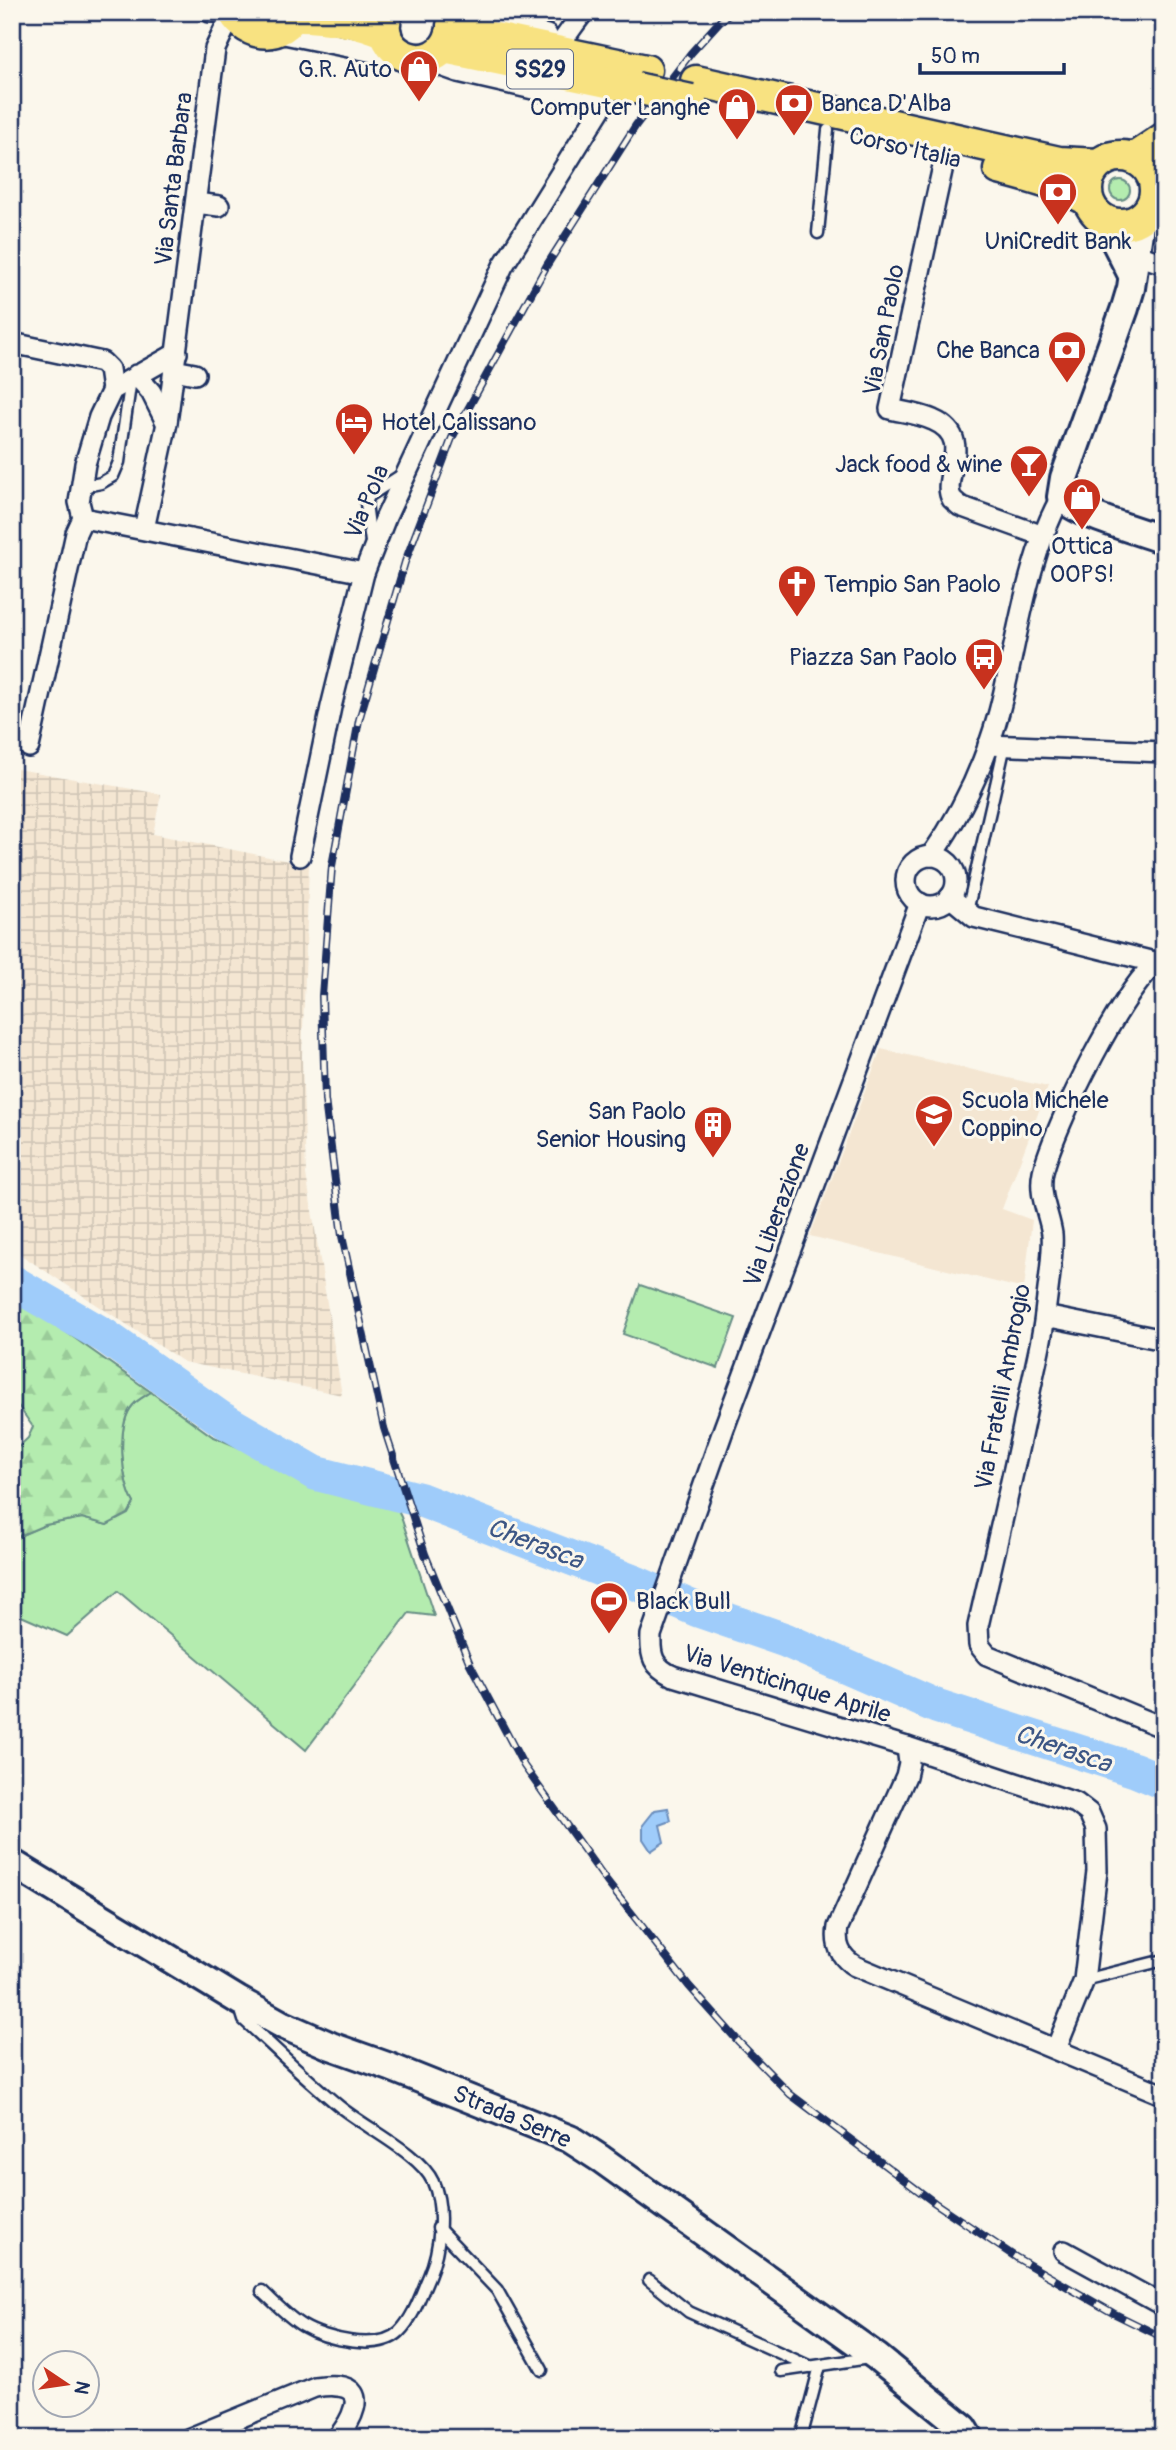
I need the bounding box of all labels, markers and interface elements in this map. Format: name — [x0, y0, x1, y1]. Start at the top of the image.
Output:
scale bar — [920, 32, 1064, 76]
text: 50 m — [931, 43, 980, 70]
shop icon: G.R. Auto — [398, 48, 440, 103]
road number: SS29 — [507, 50, 573, 88]
place label: G.R. Auto — [298, 55, 392, 84]
bank icon: Banca D'Alba — [773, 82, 815, 137]
shop icon: Computer Langhe — [716, 86, 758, 141]
place label: Banca D'Alba — [821, 89, 951, 118]
street label: Via Santa Barbara — [149, 90, 199, 268]
place label: Computer Langhe — [530, 93, 710, 122]
street label: Corso Italia — [846, 121, 964, 175]
bank icon: UniCredit Bank — [1037, 171, 1079, 226]
place label: UniCredit Bank — [985, 227, 1132, 256]
street label: Via San Paolo — [857, 262, 911, 398]
bank icon: Che Banca — [1046, 329, 1088, 384]
place label: Che Banca — [936, 336, 1040, 365]
hotel icon: Hotel Calissano — [333, 401, 375, 456]
place label: Hotel Calissano — [381, 408, 536, 437]
bar icon: Jack food & wine — [1008, 443, 1050, 498]
place label: Jack food & wine — [835, 450, 1002, 479]
street label: Via Pola — [338, 460, 396, 544]
shop icon: Ottica OOPS! — [1061, 476, 1103, 531]
place label: Ottica OOPS! — [1050, 532, 1114, 589]
church icon: Tempio San Paolo — [776, 563, 818, 618]
place label: Tempio San Paolo — [824, 570, 1001, 599]
bus stop icon: Piazza San Paolo — [963, 636, 1005, 691]
place label: Piazza San Paolo — [789, 643, 957, 672]
place label: Scuola Michele Coppino — [961, 1086, 1109, 1143]
school or university icon: Scuola Michele Coppino — [913, 1093, 955, 1148]
place label: San Paolo Senior Housing — [536, 1097, 686, 1154]
building icon: San Paolo Senior Housing — [692, 1104, 734, 1159]
street label: Via Liberazione — [738, 1139, 817, 1291]
street label: Via Fratelli Ambrogio — [969, 1281, 1037, 1492]
water label: Cherasca — [483, 1511, 589, 1577]
sports icon: Black Bull — [588, 1580, 630, 1635]
place label: Black Bull — [636, 1587, 731, 1616]
street label: Via Venticinque Aprile — [680, 1639, 894, 1729]
water label: Cherasca — [1011, 1718, 1117, 1781]
street label: Strada Serre — [448, 2079, 576, 2155]
north arrow — [32, 2348, 102, 2418]
text: N — [68, 2379, 95, 2397]

